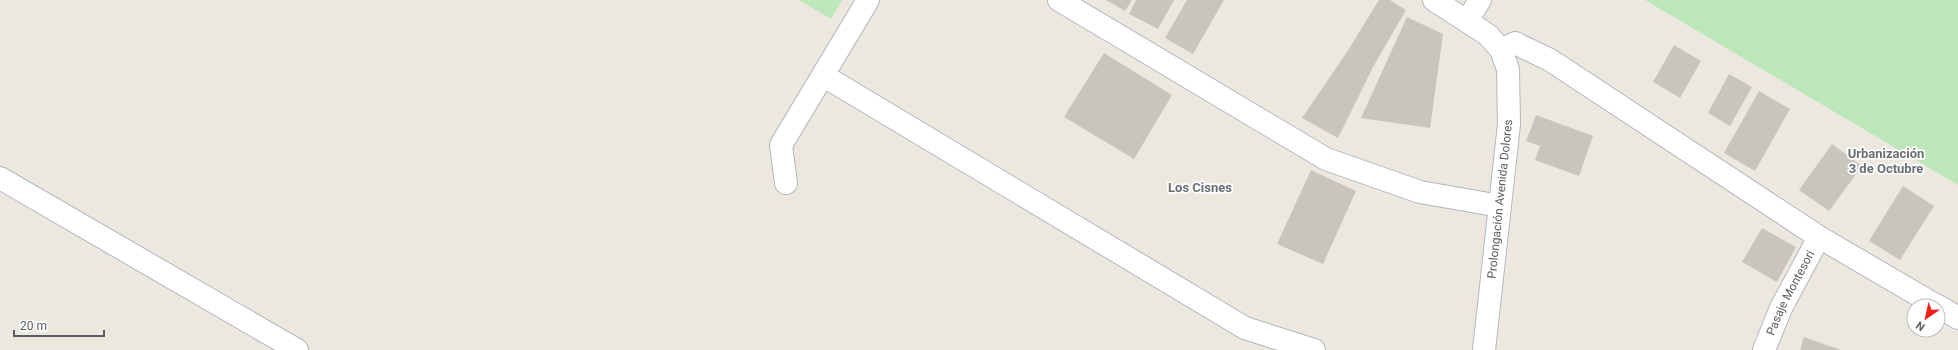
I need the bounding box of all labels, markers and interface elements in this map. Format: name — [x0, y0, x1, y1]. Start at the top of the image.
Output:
street label: Prolongación Avenida Dolores — [1485, 119, 1515, 279]
district label: Urbanización 3 de Octubre — [1848, 146, 1924, 176]
district label: Los Cisnes — [1168, 180, 1232, 195]
street label: Pasaje Montesori — [1764, 248, 1818, 337]
north arrow — [1906, 298, 1946, 338]
scale bar — [14, 312, 104, 338]
text: N — [1914, 318, 1928, 333]
text: 20 m — [20, 319, 47, 333]

